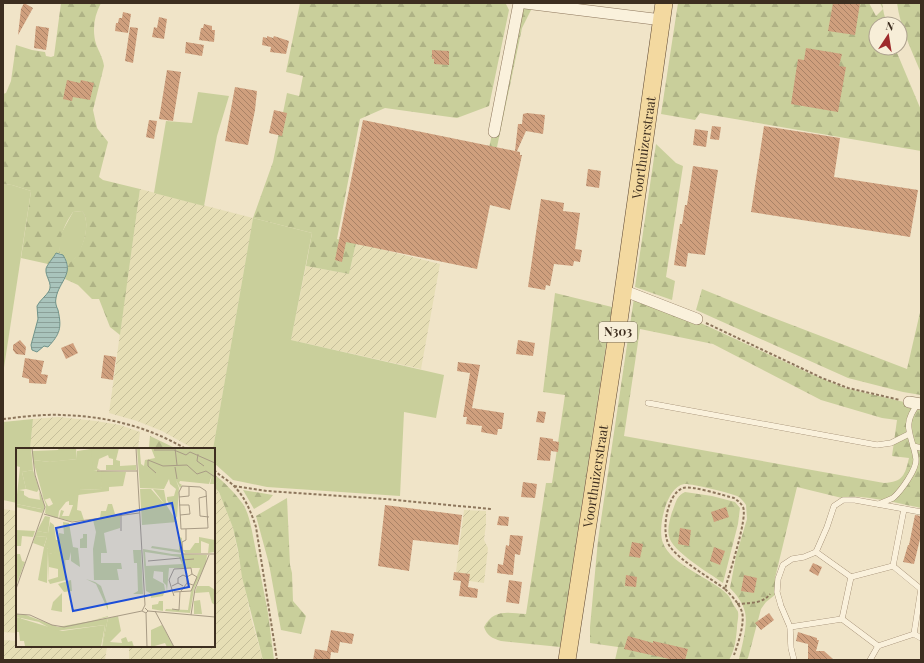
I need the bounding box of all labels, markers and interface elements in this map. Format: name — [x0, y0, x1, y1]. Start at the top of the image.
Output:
north arrow — [868, 16, 908, 56]
text: N — [885, 18, 896, 34]
street label: Voorthuizerstraat — [627, 95, 659, 201]
road number: N303 — [599, 322, 637, 342]
street label: Voorthuizerstraat — [578, 423, 611, 530]
inset map — [16, 448, 215, 647]

